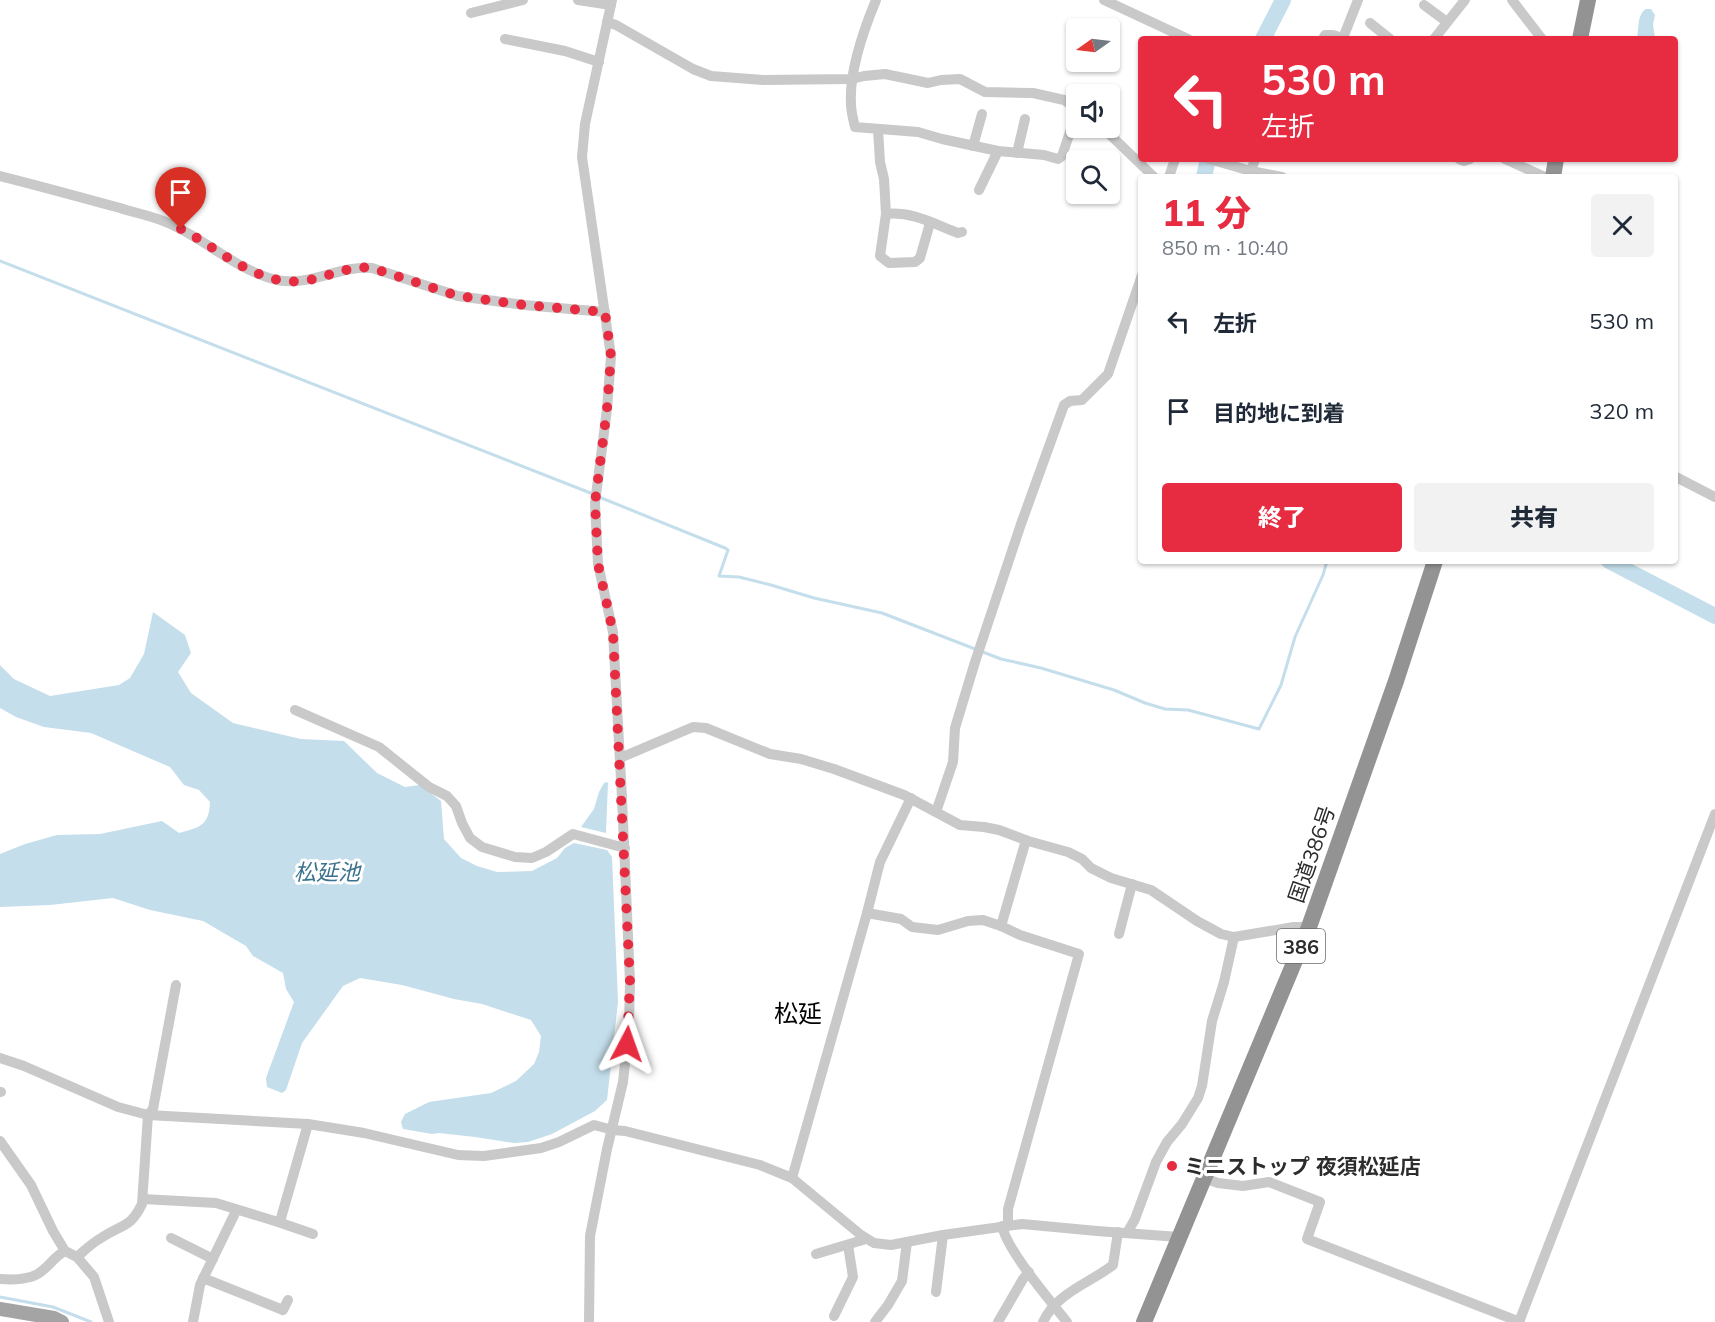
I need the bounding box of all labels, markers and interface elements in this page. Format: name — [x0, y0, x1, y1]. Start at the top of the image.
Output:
north arrow — [1066, 18, 1120, 72]
map controls — [1066, 18, 1120, 204]
text: 530 m — [1261, 53, 1386, 106]
icon: left — [1162, 60, 1240, 138]
button: sound — [1066, 84, 1120, 138]
text: 左折 — [1261, 109, 1315, 143]
button: search — [1066, 150, 1120, 204]
pin — [155, 167, 206, 229]
icon: arrive — [164, 176, 197, 209]
text: 11 分 — [1162, 190, 1251, 235]
button: close — [1591, 194, 1654, 257]
text: 850 m · 10:40 — [1162, 235, 1288, 260]
icon: left — [1162, 305, 1195, 338]
text: 530 m — [1589, 307, 1654, 335]
text: 左折 — [1213, 309, 1257, 337]
icon: arrive — [1162, 395, 1195, 428]
text: 320 m — [1589, 397, 1654, 425]
text: 目的地に到着 — [1213, 399, 1345, 427]
button: 終了 — [1162, 483, 1402, 552]
button: 共有 — [1414, 483, 1654, 552]
street label: 国道386号 — [1282, 802, 1340, 906]
water label: 松延池 — [294, 858, 362, 886]
road number: 386 — [1277, 929, 1325, 963]
district label: 松延 — [774, 998, 822, 1028]
position arrow — [595, 1012, 659, 1076]
place label: ミニストップ 夜須松延店 — [1184, 1153, 1421, 1179]
marker: ミニストップ 夜須松延店 — [1165, 1159, 1179, 1173]

